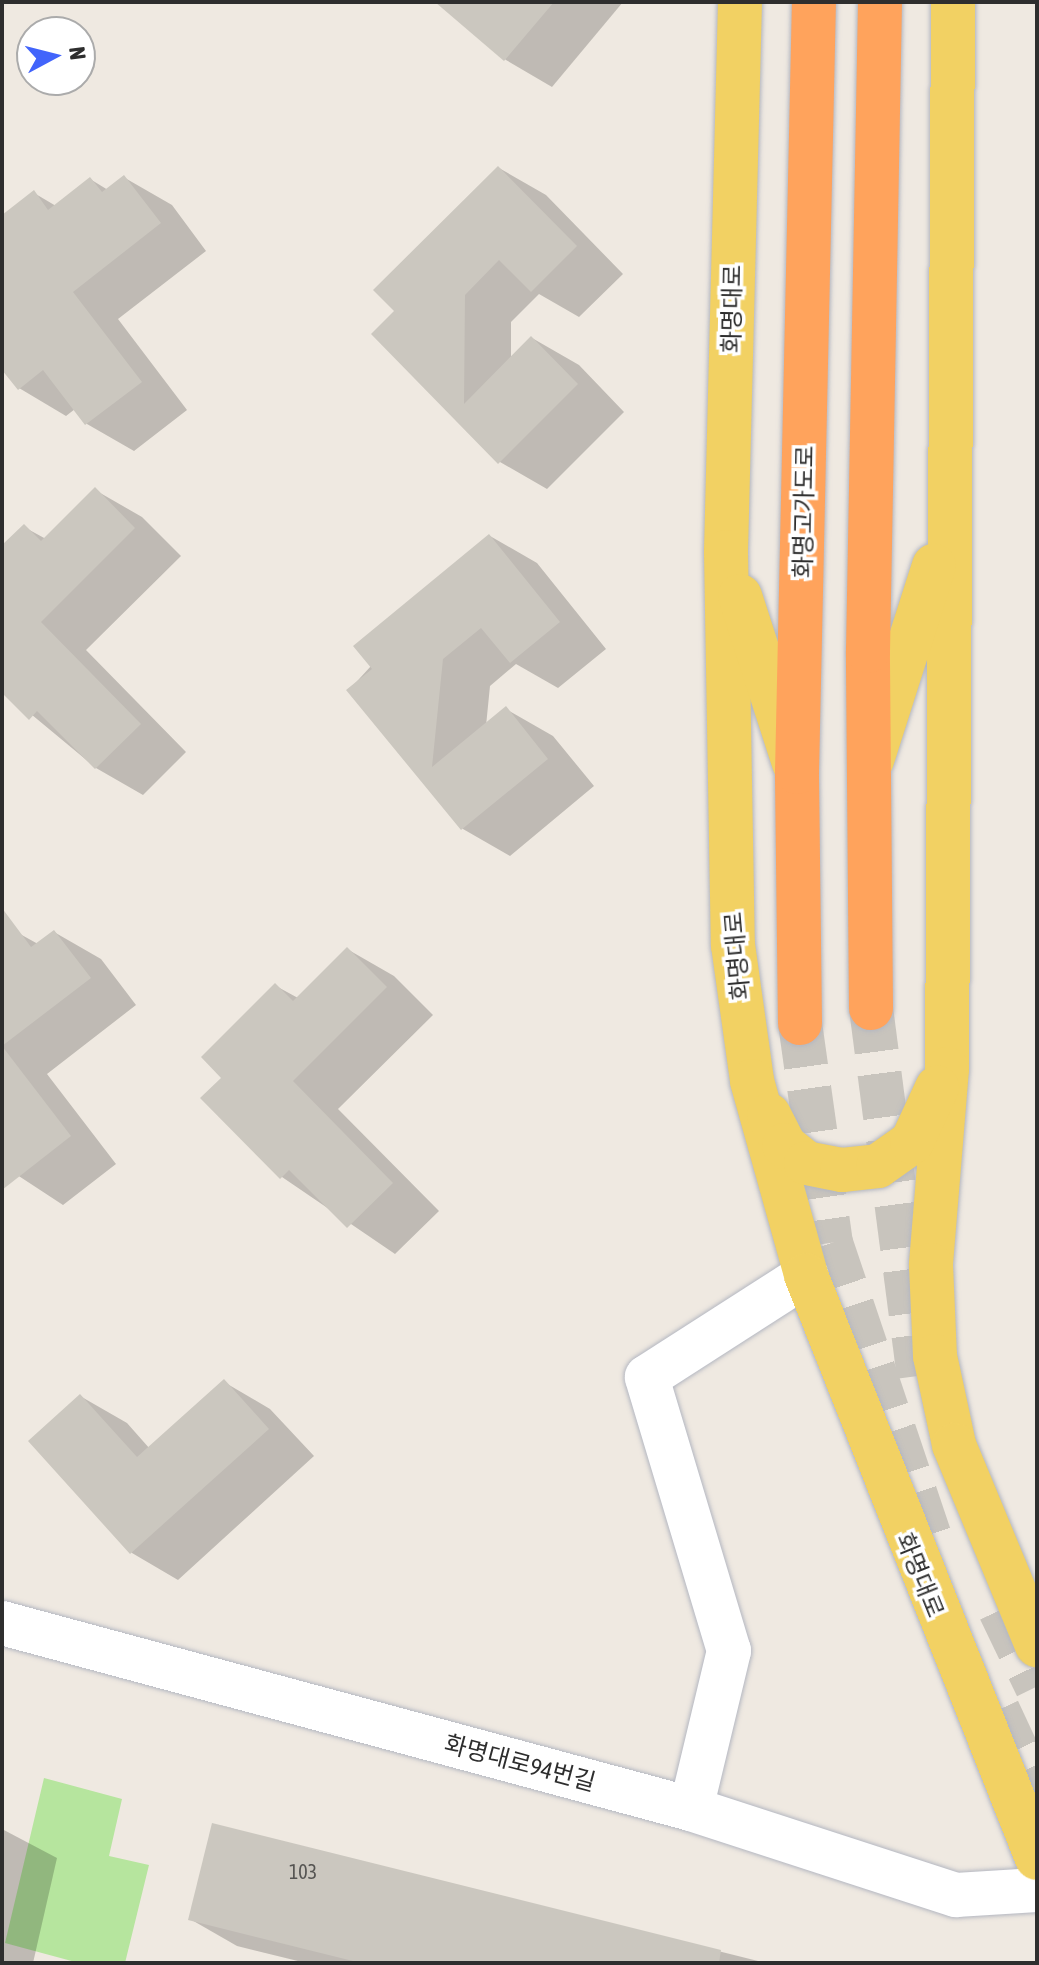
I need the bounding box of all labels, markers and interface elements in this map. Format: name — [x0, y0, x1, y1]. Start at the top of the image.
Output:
north arrow — [16, 16, 96, 96]
text: N — [64, 45, 92, 61]
street label: 화명대로 — [717, 265, 747, 353]
street label: 화명고가도로 — [788, 446, 820, 578]
street label: 화명대로 — [719, 911, 755, 1001]
street label: 화명대로 — [890, 1529, 950, 1621]
street label: 화명대로94번길 — [441, 1729, 599, 1797]
house number: 103 — [289, 1859, 317, 1883]

